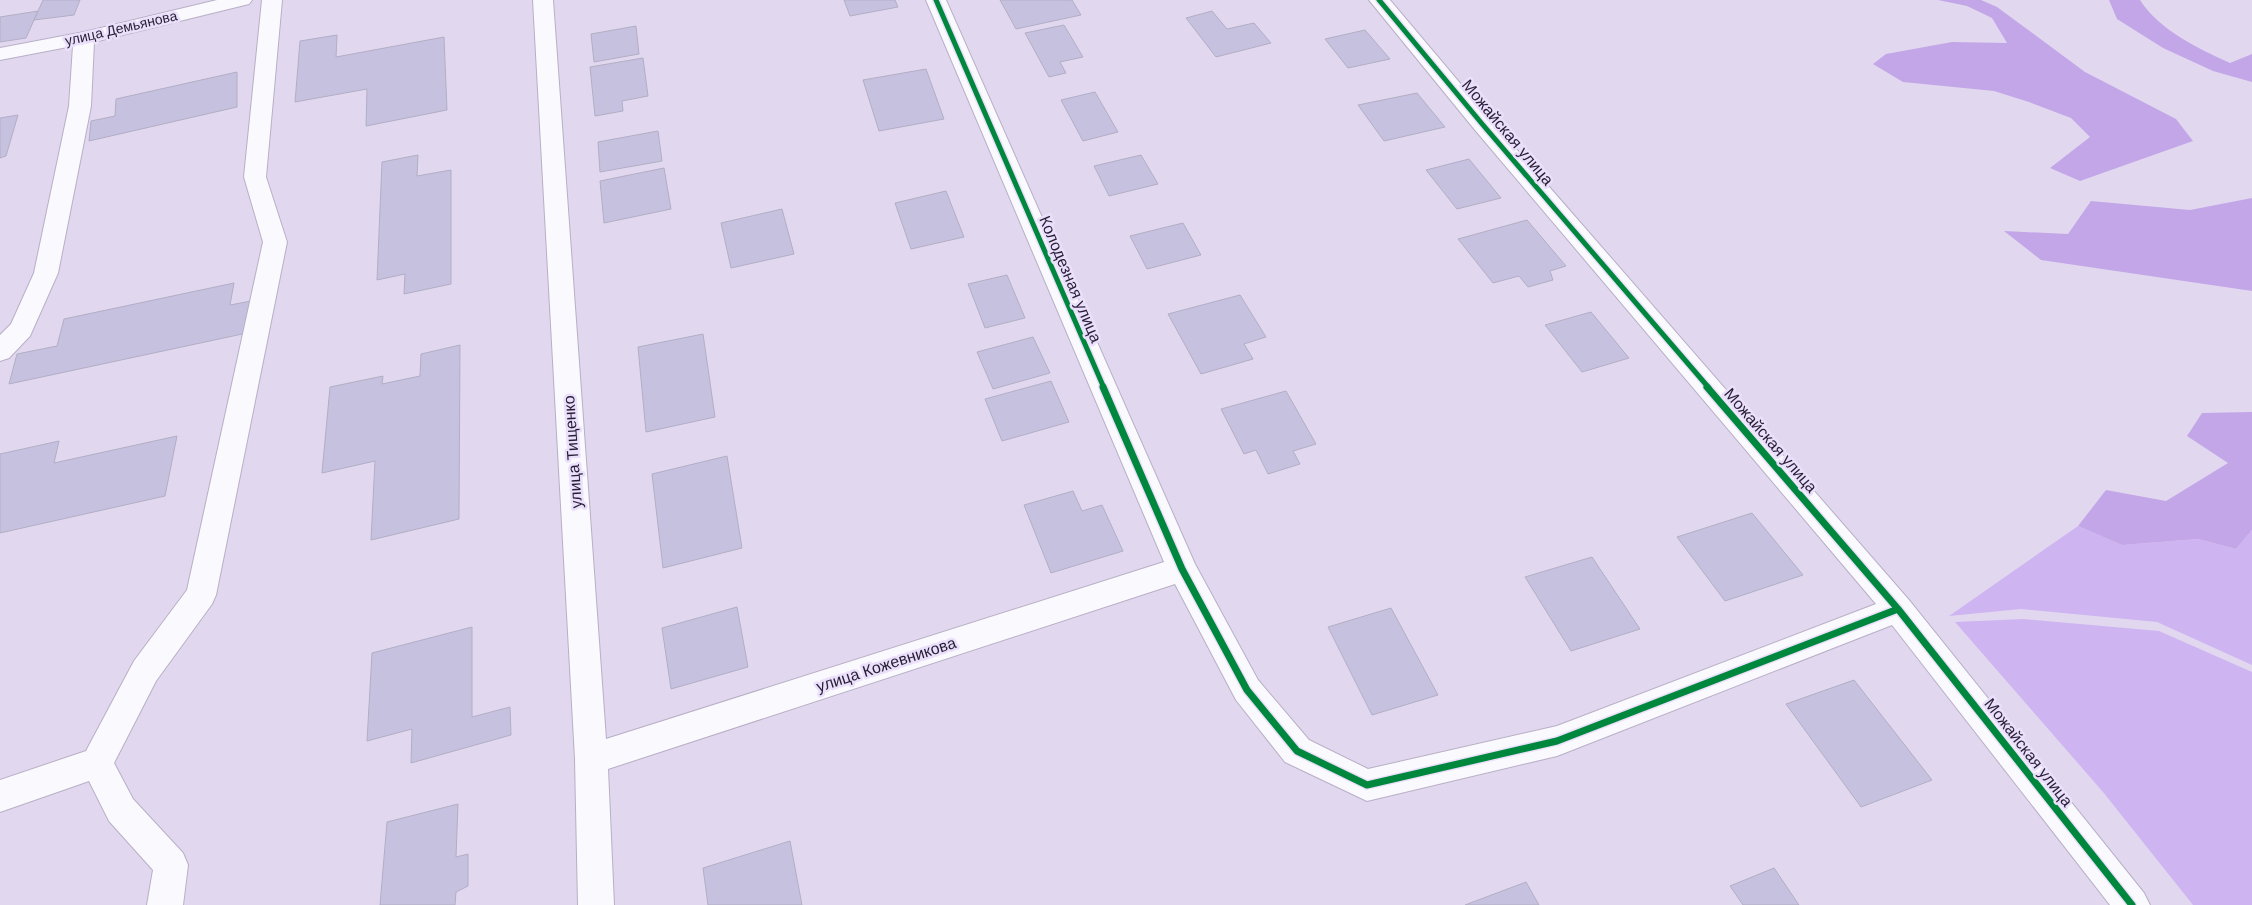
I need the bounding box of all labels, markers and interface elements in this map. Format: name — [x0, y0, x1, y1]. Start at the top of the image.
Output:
street label: улица Демьянова — [63, 7, 179, 49]
street label: Можайская улица — [1459, 76, 1557, 188]
street label: Колодезная улица — [1036, 213, 1105, 345]
street label: Можайская улица — [1721, 385, 1820, 496]
street label: улица Тищенко — [560, 395, 585, 509]
street label: улица Кожевникова — [814, 634, 958, 695]
street label: Можайская улица — [1981, 695, 2076, 810]

